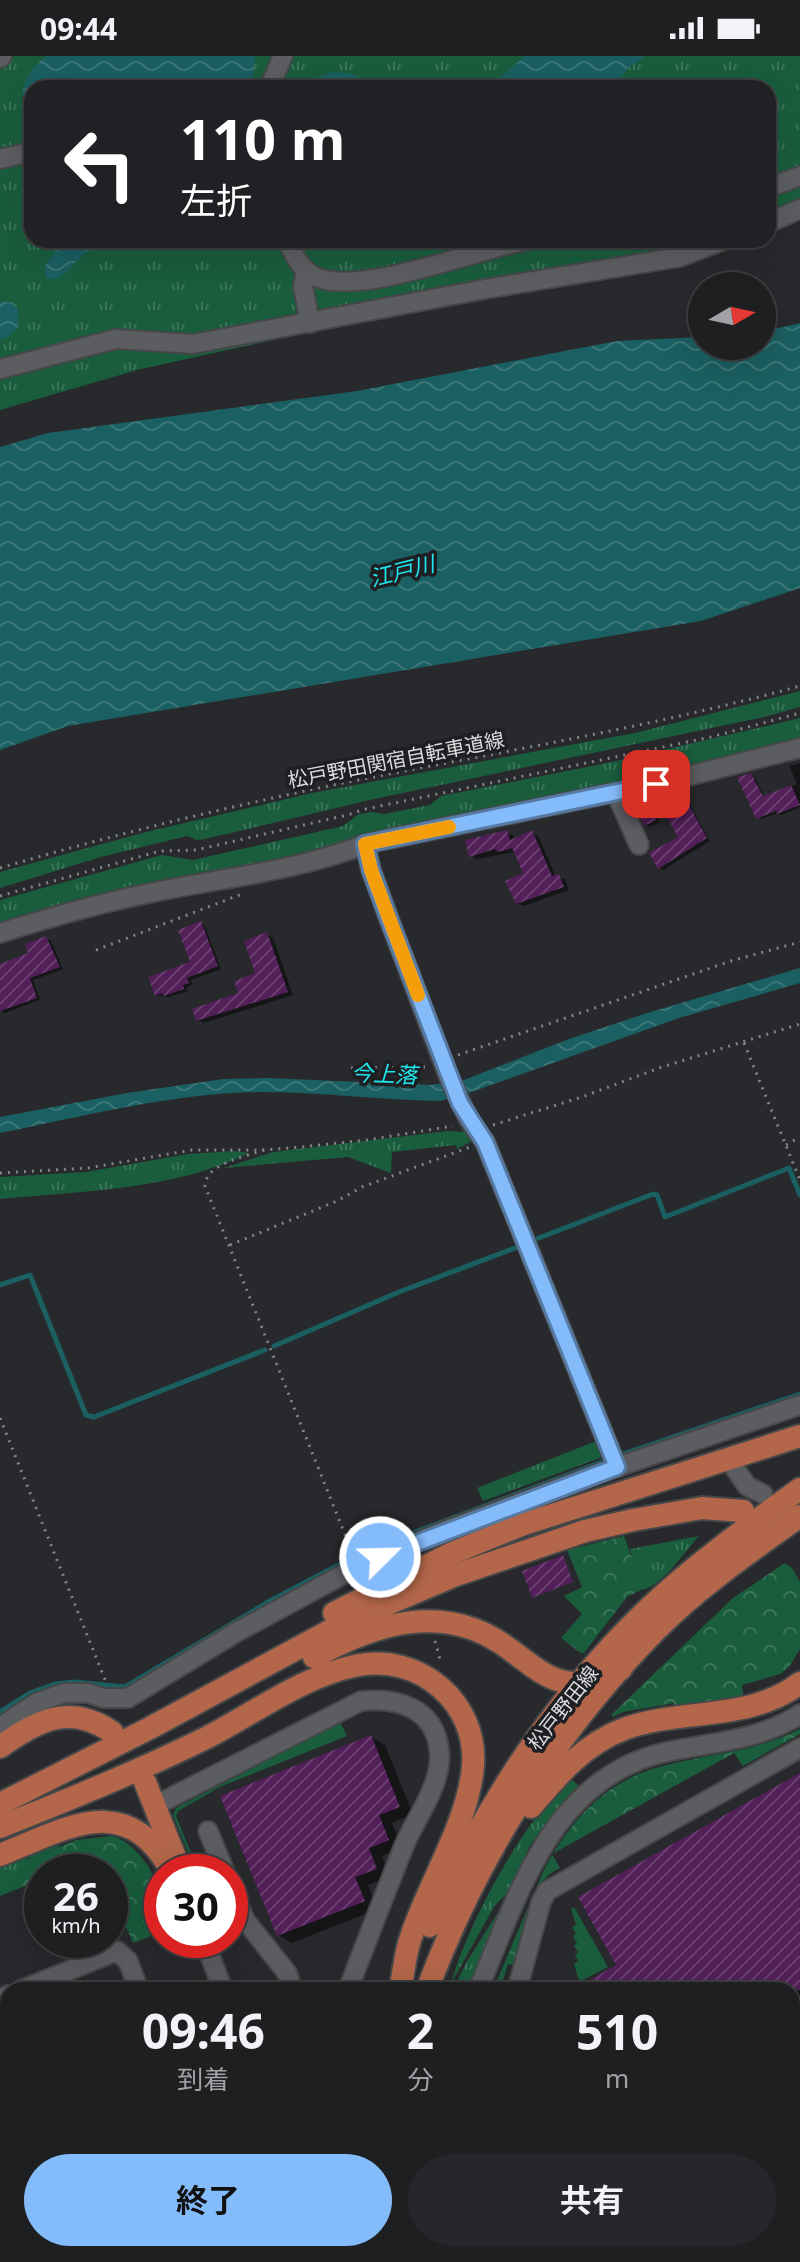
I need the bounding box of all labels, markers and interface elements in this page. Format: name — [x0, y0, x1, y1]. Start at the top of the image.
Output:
text: 09:44 — [40, 8, 117, 49]
text: 110 m — [180, 100, 345, 176]
icon: left — [48, 112, 152, 216]
text: 左折 — [180, 176, 252, 225]
north arrow — [688, 272, 776, 360]
map controls — [688, 272, 776, 360]
water label: 江戸川 — [366, 547, 439, 593]
street label: 松戸野田関宿自転車道線 — [285, 725, 506, 794]
pin — [622, 750, 690, 818]
icon: arrive — [634, 762, 678, 806]
water label: 今上落 — [351, 1057, 421, 1089]
position arrow — [338, 1515, 422, 1599]
street label: 松戸野田線 — [521, 1660, 604, 1755]
speed limit sign: 30 — [144, 1854, 248, 1958]
text: 26 — [53, 1868, 99, 1923]
text: km/h — [51, 1912, 101, 1939]
text: 09:46 — [142, 1998, 265, 2063]
text: 2 — [407, 1998, 434, 2063]
text: 510 — [576, 1999, 658, 2064]
text: m — [605, 2060, 629, 2096]
text: 到着 — [177, 2061, 229, 2097]
text: 分 — [407, 2061, 433, 2097]
button: 終了 — [24, 2154, 392, 2246]
button: 共有 — [408, 2154, 776, 2246]

